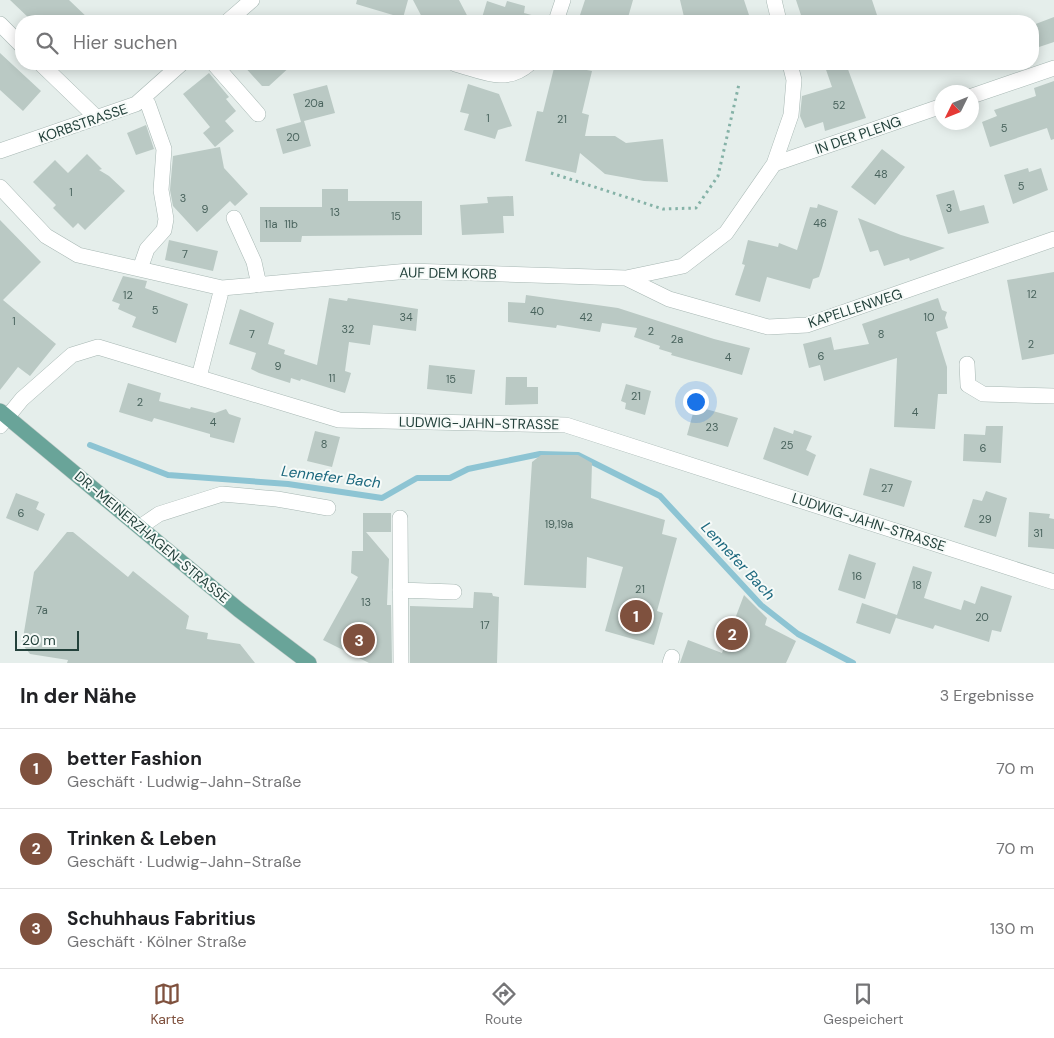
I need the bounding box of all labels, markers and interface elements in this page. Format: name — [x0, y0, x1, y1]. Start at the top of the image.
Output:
search box — [15, 15, 1039, 70]
icon: search — [33, 29, 61, 57]
text: Hier suchen — [73, 30, 177, 55]
north arrow — [934, 85, 979, 130]
house number: 20a — [304, 96, 324, 110]
house number: 52 — [833, 98, 845, 112]
street label: KORBSTRASSE — [36, 99, 130, 147]
house number: 1 — [486, 111, 490, 125]
house number: 21 — [557, 112, 567, 126]
street label: IN DER PLENG — [813, 112, 903, 158]
house number: 5 — [1001, 121, 1008, 135]
house number: 20 — [286, 130, 300, 144]
house number: 48 — [874, 167, 888, 181]
house number: 5 — [1018, 179, 1025, 193]
house number: 1 — [69, 185, 73, 199]
house number: 3 — [180, 191, 186, 205]
house number: 3 — [946, 201, 952, 215]
house number: 9 — [202, 202, 209, 216]
house number: 13 — [330, 205, 340, 219]
house number: 15 — [391, 209, 401, 223]
house number: 46 — [813, 216, 827, 230]
house number: 11a — [265, 217, 277, 231]
house number: 11b — [284, 217, 298, 231]
house number: 7 — [182, 247, 188, 261]
street label: AUF DEM KORB — [399, 263, 497, 283]
street label: KAPELLENWEG — [806, 284, 904, 332]
house number: 12 — [1027, 287, 1037, 301]
house number: 12 — [123, 288, 133, 302]
house number: 5 — [152, 303, 159, 317]
house number: 40 — [530, 304, 544, 318]
house number: 34 — [399, 310, 413, 324]
house number: 42 — [579, 310, 593, 324]
house number: 10 — [924, 310, 934, 324]
house number: 1 — [12, 314, 16, 328]
house number: 32 — [342, 322, 354, 336]
house number: 2 — [648, 324, 654, 338]
house number: 7 — [249, 327, 255, 341]
house number: 8 — [878, 327, 884, 341]
house number: 2a — [671, 332, 683, 346]
house number: 2 — [1028, 337, 1034, 351]
house number: 6 — [818, 349, 825, 363]
house number: 4 — [725, 350, 732, 364]
house number: 9 — [275, 359, 282, 373]
house number: 11 — [329, 371, 335, 385]
house number: 15 — [446, 372, 456, 386]
house number: 21 — [631, 389, 641, 403]
your location — [683, 389, 709, 415]
house number: 2 — [137, 395, 143, 409]
house number: 4 — [912, 405, 919, 419]
street label: LUDWIG-JAHN-STRASSE — [399, 413, 560, 433]
house number: 4 — [210, 415, 217, 429]
house number: 23 — [706, 420, 718, 434]
house number: 8 — [321, 437, 327, 451]
house number: 25 — [780, 438, 794, 452]
house number: 6 — [980, 441, 987, 455]
water label: Lennefer Bach — [280, 461, 382, 493]
street label: DR.-MEINERZHAGEN-STRASSE — [71, 467, 233, 607]
house number: 27 — [881, 481, 893, 495]
street label: LUDWIG-JAHN-STRASSE — [790, 489, 948, 555]
house number: 6 — [18, 506, 25, 520]
house number: 29 — [978, 512, 992, 526]
house number: 19,19a — [545, 517, 573, 531]
water label: Lennefer Bach — [697, 518, 780, 605]
house number: 31 — [1033, 526, 1043, 540]
house number: 16 — [852, 569, 862, 583]
house number: 18 — [912, 578, 922, 592]
house number: 21 — [635, 582, 645, 596]
house number: 13 — [361, 595, 371, 609]
pin: 1 — [620, 597, 652, 635]
house number: 7a — [36, 603, 48, 617]
house number: 20 — [975, 610, 989, 624]
pin: 2 — [716, 615, 748, 653]
house number: 17 — [480, 618, 490, 632]
pin: 3 — [343, 621, 375, 659]
scale bar — [15, 628, 79, 651]
text: 20 m — [22, 631, 56, 649]
text: In der Nähe — [20, 682, 137, 710]
text: 3 Ergebnisse — [940, 685, 1034, 706]
text: better Fashion — [67, 746, 202, 771]
text: 1 — [33, 758, 39, 779]
text: 70 m — [996, 758, 1034, 779]
text: Geschäft · Ludwig-Jahn-Straße — [67, 771, 301, 792]
text: Trinken & Leben — [67, 826, 216, 851]
text: 2 — [31, 838, 41, 859]
text: 70 m — [996, 838, 1034, 859]
text: Geschäft · Ludwig-Jahn-Straße — [67, 851, 301, 872]
text: Schuhhaus Fabritius — [67, 906, 256, 931]
text: 3 — [31, 918, 41, 939]
text: 130 m — [990, 918, 1034, 939]
text: Geschäft · Kölner Straße — [67, 931, 247, 952]
tab: Karte — [150, 980, 184, 1028]
tab: Route — [485, 980, 523, 1028]
tab: Gespeichert — [823, 980, 904, 1028]

